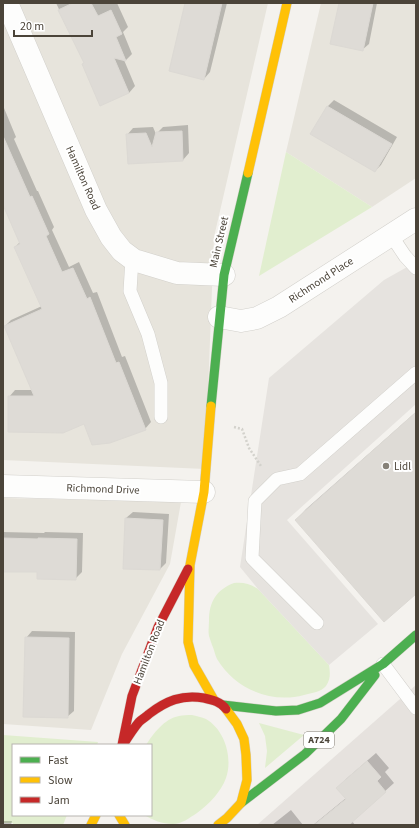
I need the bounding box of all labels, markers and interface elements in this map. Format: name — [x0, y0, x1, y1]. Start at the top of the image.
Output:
scale bar — [14, 12, 92, 38]
text: 20 m — [20, 18, 44, 35]
street label: Hamilton Road — [62, 144, 104, 212]
street label: Main Street — [206, 215, 232, 269]
street label: Richmond Place — [286, 253, 357, 306]
place label: Lidl — [394, 459, 411, 474]
marker: Lidl — [381, 461, 391, 471]
street label: Richmond Drive — [66, 480, 140, 498]
street label: Hamilton Road — [130, 617, 168, 687]
road number: A724 — [304, 732, 334, 748]
legend — [12, 744, 152, 816]
text: Fast — [48, 752, 68, 769]
text: Slow — [48, 772, 73, 789]
text: Jam — [48, 792, 70, 809]

